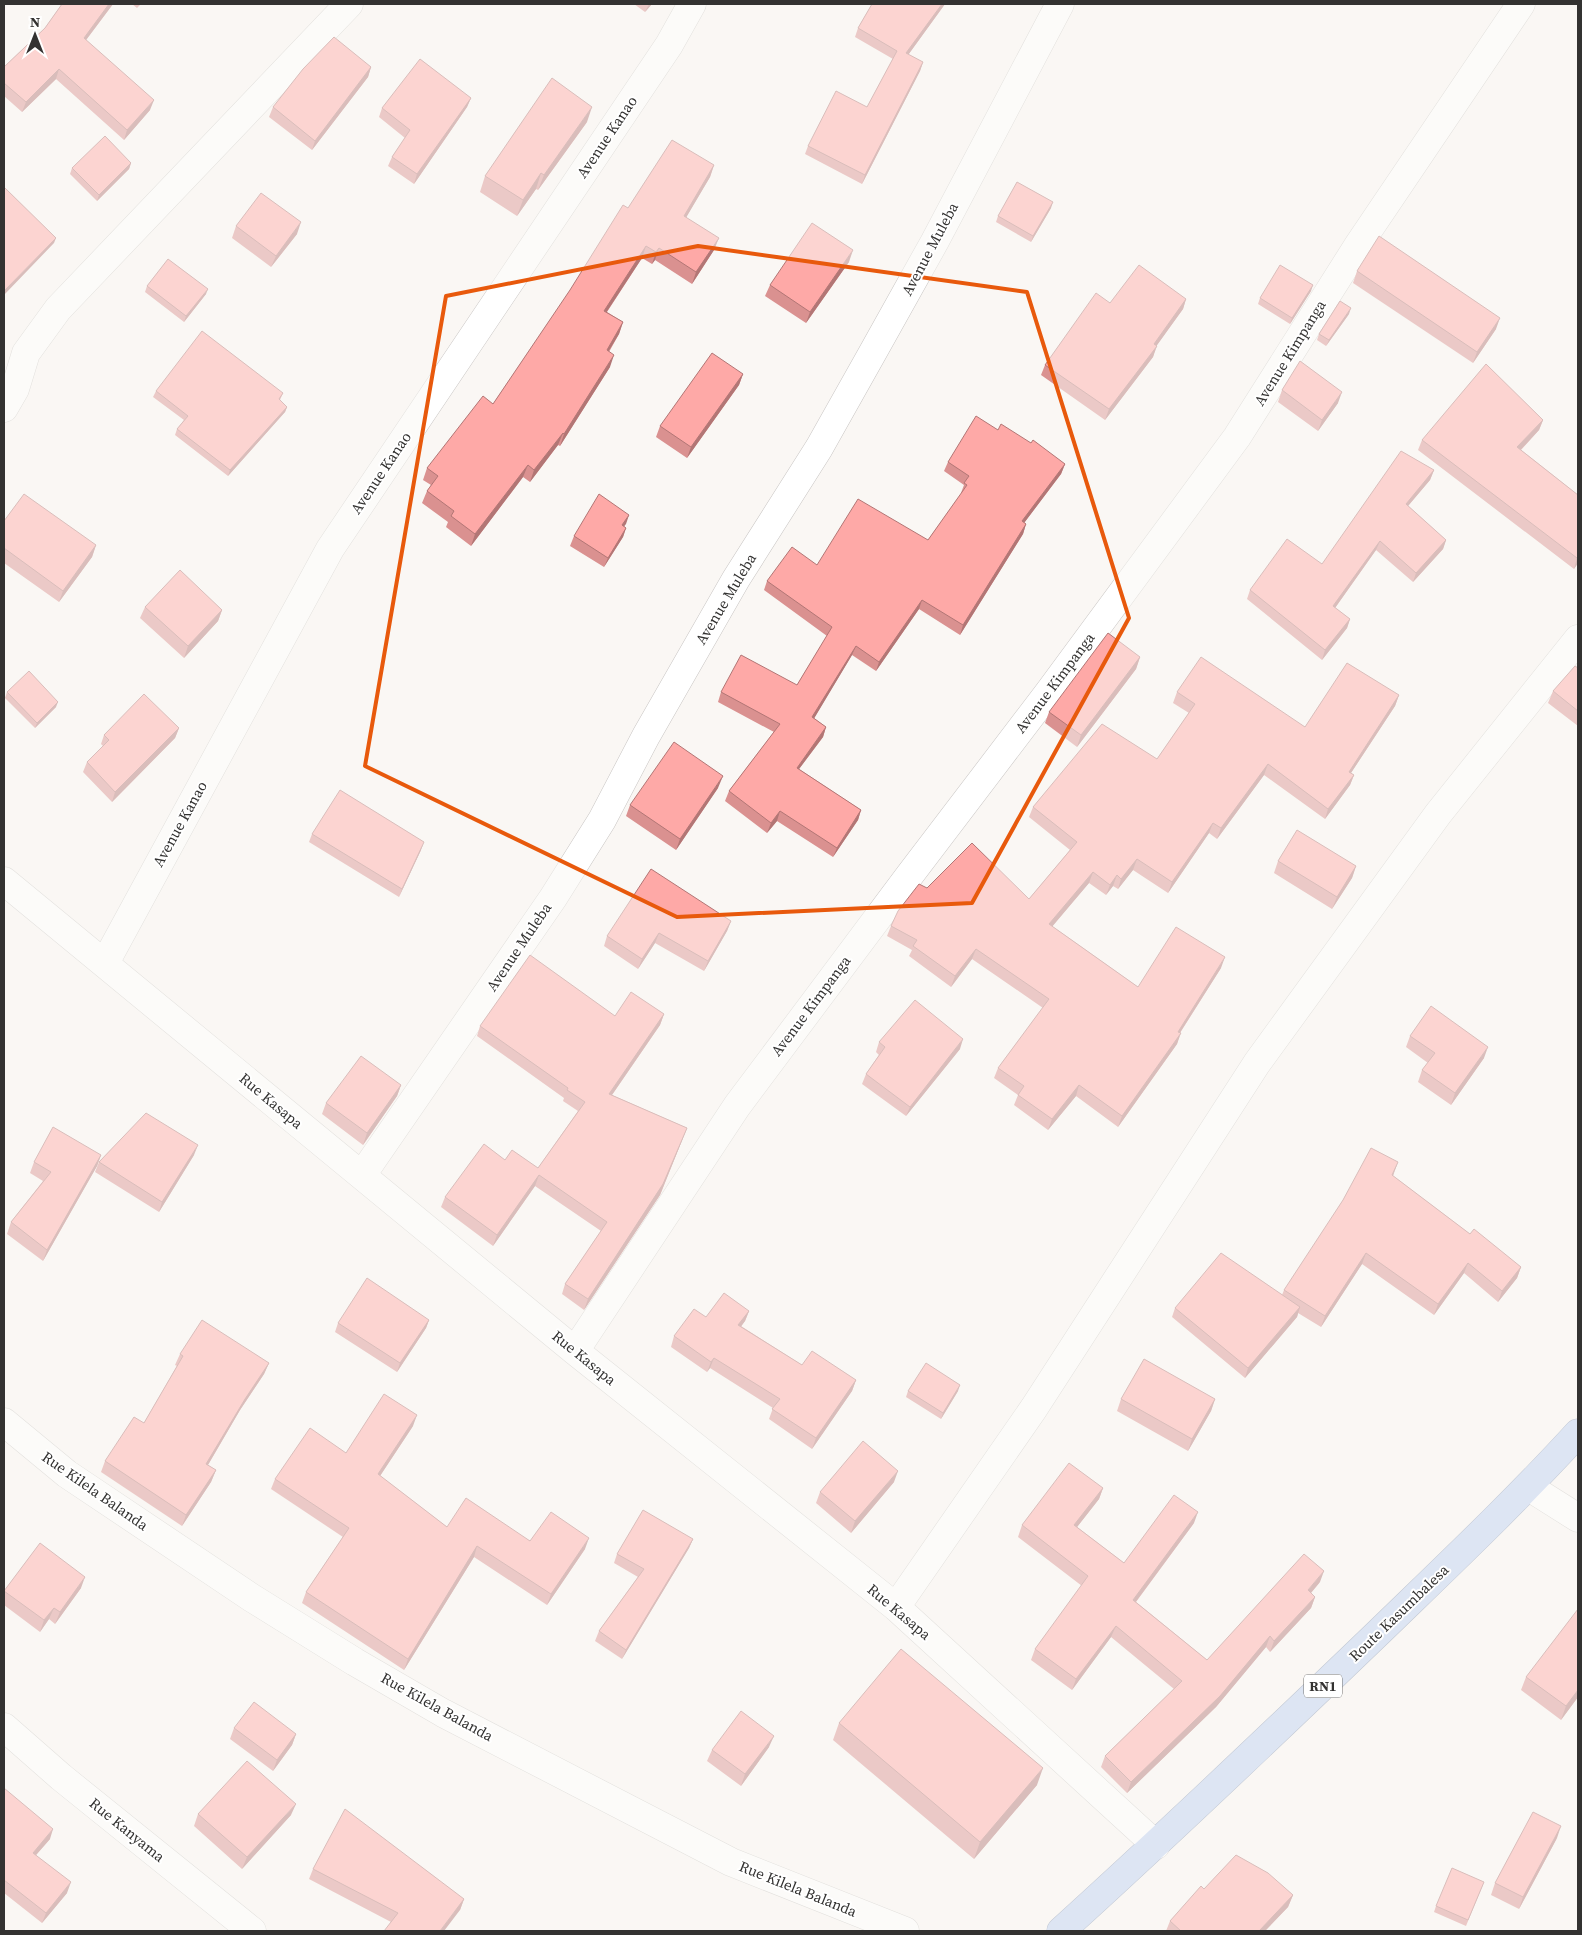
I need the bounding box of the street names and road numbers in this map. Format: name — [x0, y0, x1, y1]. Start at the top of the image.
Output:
street label: Avenue Kanao — [571, 91, 642, 182]
street label: Avenue Muleba — [896, 198, 963, 299]
street label: Avenue Kimpanga — [1249, 296, 1331, 410]
street label: Avenue Kanao — [345, 427, 416, 518]
street label: Avenue Muleba — [690, 549, 761, 648]
street label: Avenue Kimpanga — [1010, 628, 1100, 737]
street label: Avenue Kanao — [147, 777, 212, 870]
street label: Avenue Muleba — [481, 898, 556, 995]
street label: Avenue Kimpanga — [766, 951, 856, 1060]
street label: Rue Kasapa — [235, 1068, 308, 1134]
street label: Rue Kasapa — [548, 1325, 621, 1390]
street label: Rue Kilela Balanda — [38, 1446, 153, 1535]
street label: Route Kasumbalesa — [1344, 1559, 1453, 1666]
street label: Rue Kasapa — [863, 1579, 936, 1645]
street label: Rue Kilela Balanda — [377, 1667, 497, 1746]
road number: RN1 — [1304, 1674, 1342, 1698]
street label: Rue Kanyama — [85, 1793, 170, 1867]
street label: Rue Kilela Balanda — [736, 1855, 861, 1922]

